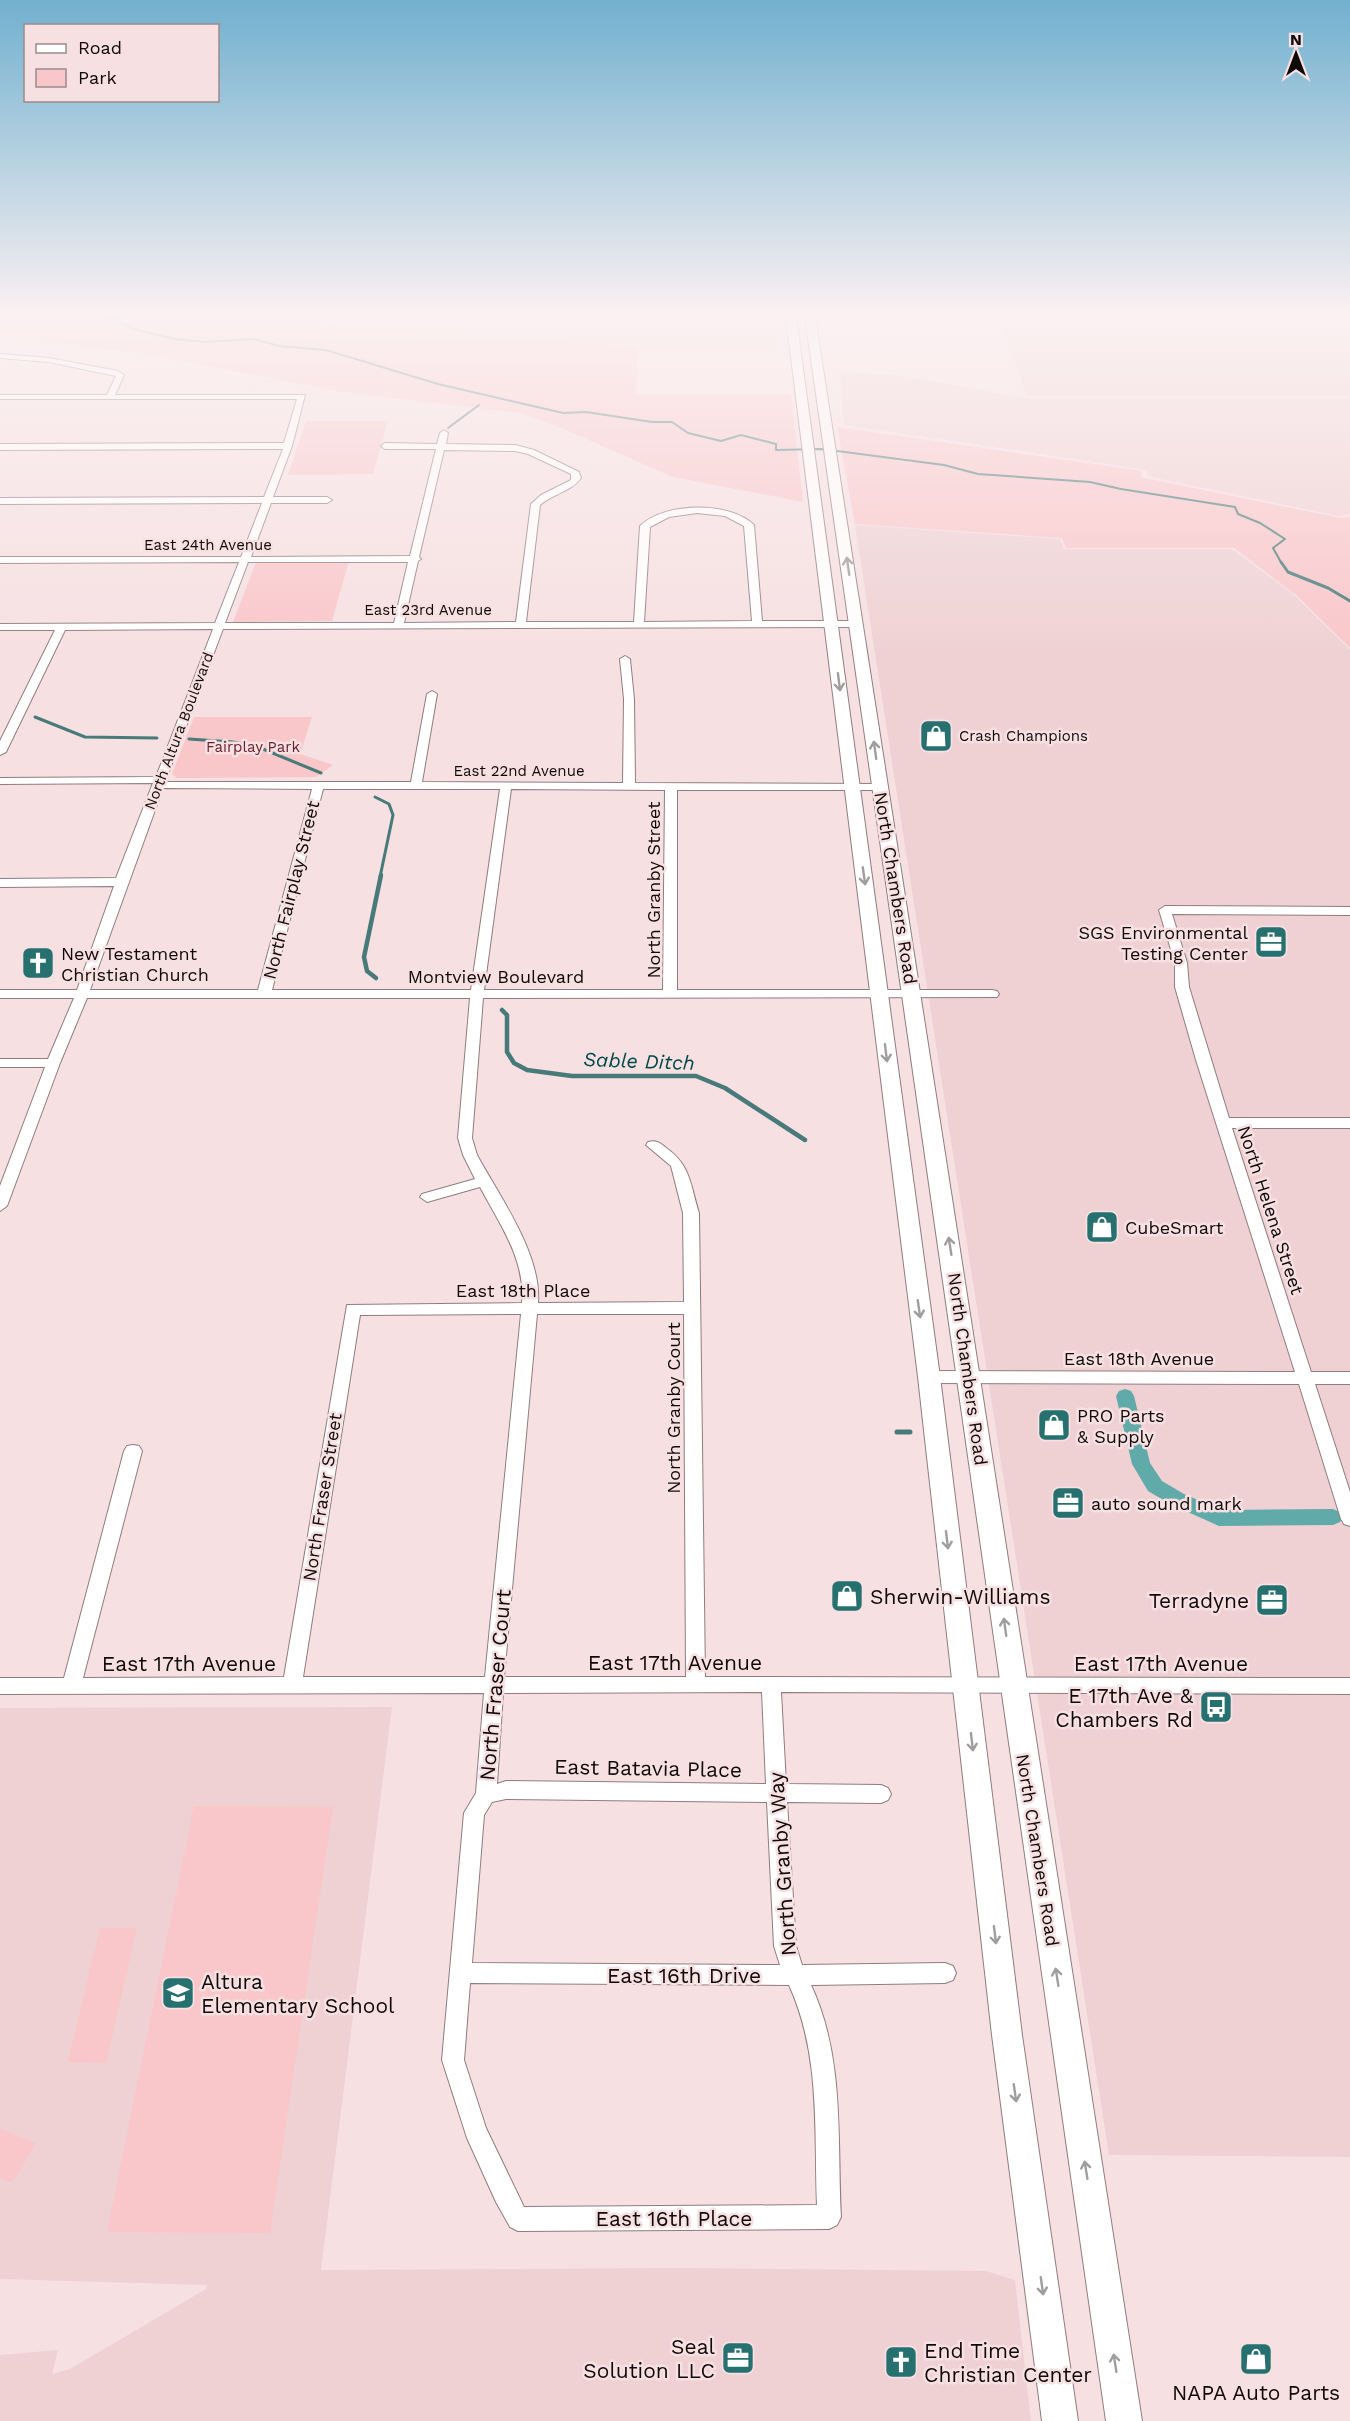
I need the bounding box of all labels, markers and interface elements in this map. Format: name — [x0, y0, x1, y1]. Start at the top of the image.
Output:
legend — [24, 24, 219, 102]
north arrow — [1266, 24, 1326, 84]
text: N — [1290, 30, 1302, 49]
text: Road — [78, 37, 122, 58]
text: Park — [78, 67, 117, 88]
street label: East 24th Avenue — [144, 536, 272, 554]
one-way arrow — [843, 557, 854, 577]
street label: East 23rd Avenue — [364, 601, 492, 619]
street label: North Altura Boulevard — [141, 650, 217, 812]
one-way arrow — [833, 672, 844, 692]
shop icon: Crash Champions — [918, 718, 954, 754]
place label: Crash Champions — [959, 727, 1088, 745]
park label: Fairplay Park — [206, 738, 300, 756]
one-way arrow — [870, 741, 881, 760]
street label: East 22nd Avenue — [453, 762, 585, 780]
street label: North Chambers Road — [870, 790, 922, 986]
street label: North Fairplay Street — [259, 798, 323, 982]
street label: North Granby Street — [643, 801, 664, 979]
one-way arrow — [859, 865, 870, 885]
place label: SGS Environmental Testing Center — [1078, 922, 1248, 964]
office icon: SGS Environmental Testing Center — [1253, 924, 1289, 960]
place label: New Testament Christian Church — [61, 943, 209, 985]
church icon: New Testament Christian Church — [20, 945, 56, 981]
street label: Montview Boulevard — [408, 966, 584, 987]
one-way arrow — [881, 1043, 892, 1062]
water label: Sable Ditch — [583, 1047, 695, 1075]
street label: North Helena Street — [1234, 1123, 1308, 1297]
shop icon: CubeSmart — [1084, 1209, 1120, 1245]
place label: CubeSmart — [1125, 1217, 1224, 1238]
one-way arrow — [944, 1237, 955, 1257]
street label: North Chambers Road — [944, 1271, 992, 1467]
street label: East 18th Place — [456, 1280, 590, 1301]
one-way arrow — [914, 1298, 925, 1318]
street label: North Granby Court — [663, 1322, 684, 1494]
street label: East 18th Avenue — [1064, 1348, 1214, 1369]
place label: PRO Parts & Supply — [1077, 1405, 1164, 1447]
shop icon: PRO Parts & Supply — [1036, 1407, 1072, 1443]
street label: North Fraser Street — [298, 1411, 346, 1583]
office icon: auto sound mark — [1050, 1485, 1086, 1521]
place label: auto sound mark — [1091, 1493, 1242, 1514]
one-way arrow — [942, 1530, 953, 1549]
shop icon: Sherwin-Williams — [829, 1578, 865, 1614]
office icon: Terradyne — [1254, 1582, 1290, 1618]
place label: Sherwin-Williams — [870, 1584, 1050, 1609]
street label: North Fraser Court — [474, 1588, 516, 1782]
place label: Terradyne — [1149, 1588, 1249, 1613]
one-way arrow — [999, 1617, 1010, 1637]
street label: East 17th Avenue — [588, 1650, 762, 1675]
street label: East 17th Avenue — [102, 1651, 276, 1676]
street label: East 17th Avenue — [1074, 1651, 1248, 1676]
place label: E 17th Ave & Chambers Rd — [1055, 1683, 1194, 1732]
bus stop icon: E 17th Ave & Chambers Rd — [1198, 1689, 1234, 1725]
one-way arrow — [967, 1731, 978, 1751]
street label: North Chambers Road — [1012, 1752, 1064, 1948]
street label: East Batavia Place — [554, 1754, 742, 1782]
street label: North Granby Way — [763, 1771, 801, 1957]
one-way arrow — [990, 1925, 1001, 1945]
street label: East 16th Drive — [607, 1963, 761, 1988]
one-way arrow — [1052, 1968, 1063, 1988]
place label: Altura Elementary School — [201, 1969, 395, 2018]
school or university icon: Altura Elementary School — [160, 1975, 196, 2011]
one-way arrow — [1010, 2083, 1021, 2102]
one-way arrow — [1081, 2161, 1092, 2181]
street label: East 16th Place — [596, 2206, 752, 2231]
one-way arrow — [1037, 2276, 1048, 2296]
place label: Seal Solution LLC — [583, 2334, 716, 2383]
place label: End Time Christian Center — [924, 2338, 1092, 2387]
office icon: Seal Solution LLC — [720, 2340, 756, 2376]
shop icon: NAPA Auto Parts — [1238, 2341, 1274, 2377]
church icon: End Time Christian Center — [883, 2344, 919, 2380]
one-way arrow — [1110, 2354, 1121, 2374]
place label: NAPA Auto Parts — [1172, 2380, 1340, 2405]

